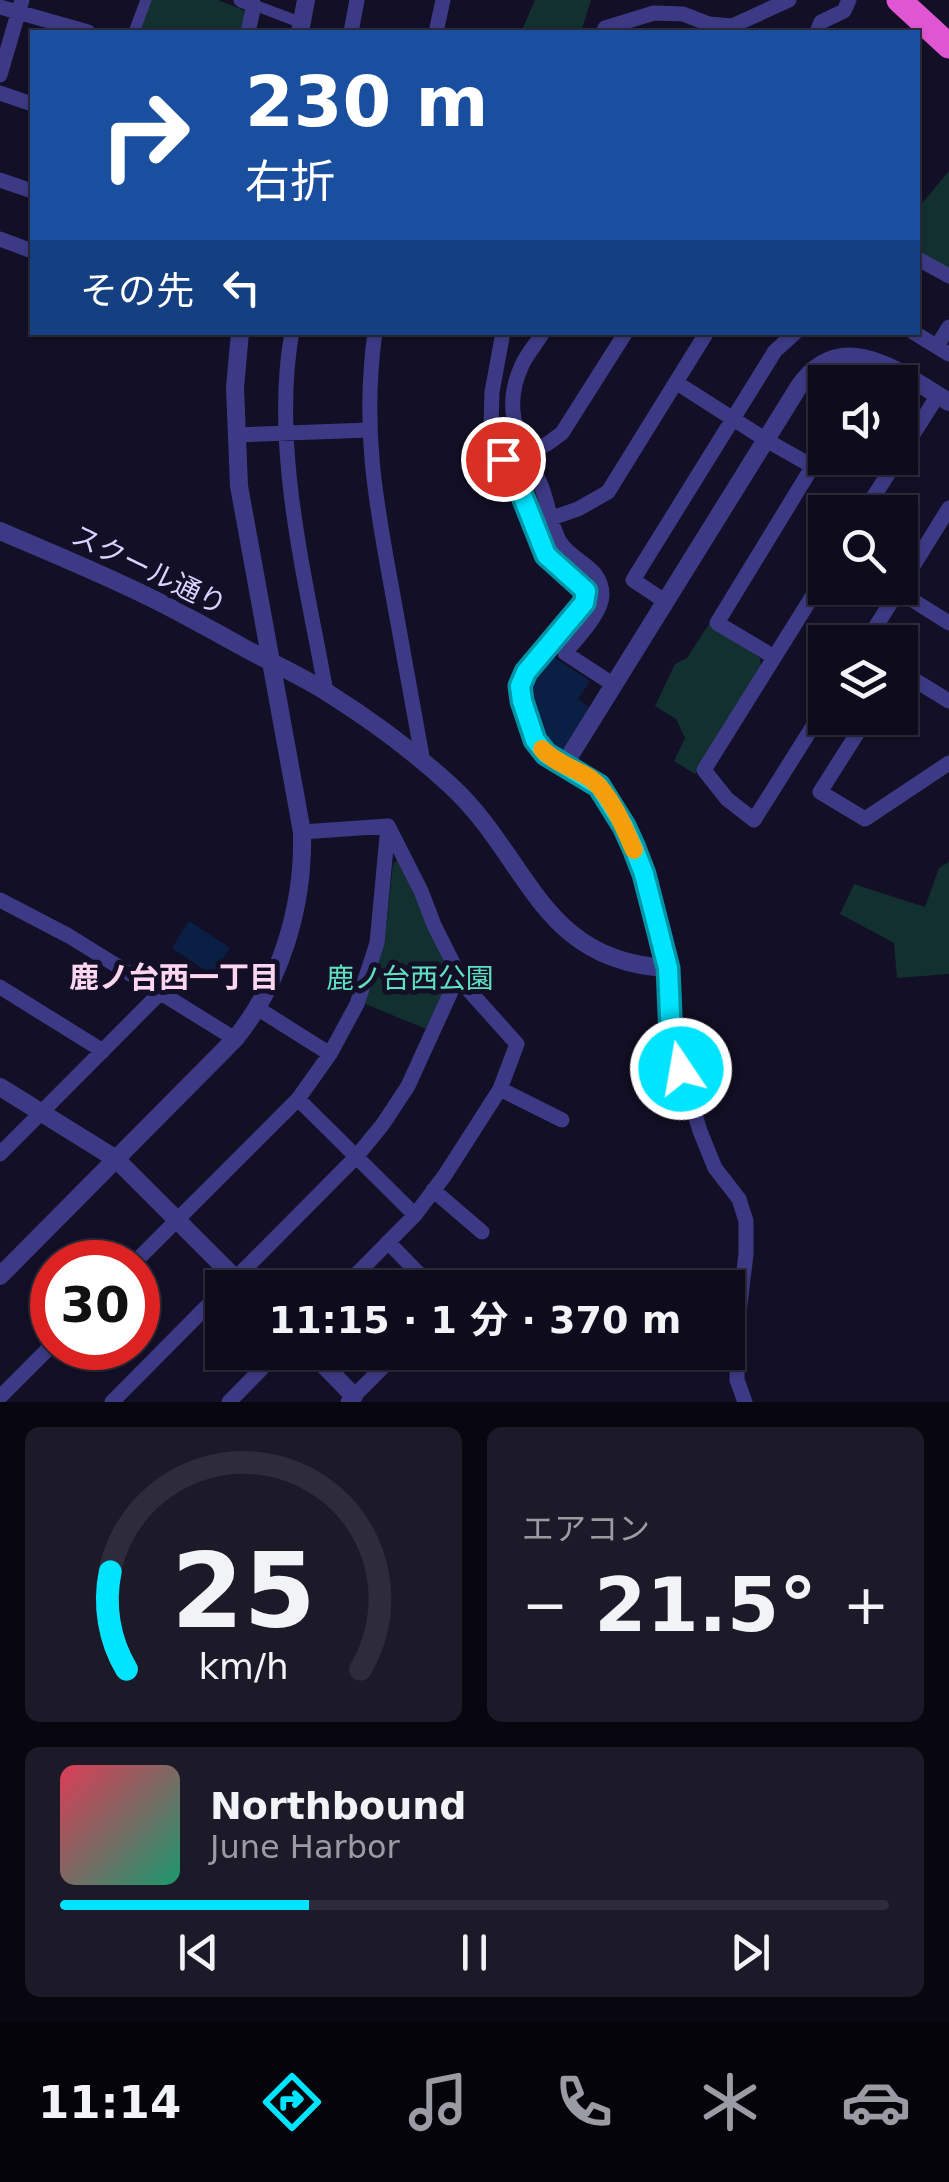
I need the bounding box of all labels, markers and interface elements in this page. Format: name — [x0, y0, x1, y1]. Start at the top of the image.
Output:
text: 230 m — [245, 61, 488, 143]
icon: right — [80, 70, 210, 200]
text: 右折 — [245, 155, 335, 208]
icon: left — [214, 260, 269, 315]
text: その先 — [80, 269, 194, 313]
map controls — [808, 365, 918, 735]
button: sound — [808, 365, 918, 475]
pin — [461, 417, 546, 502]
icon: arrive — [476, 432, 531, 487]
button: search — [808, 495, 918, 605]
street label: スクール通り — [66, 518, 232, 622]
button: layers — [808, 625, 918, 735]
district label: 鹿ノ台西一丁目 — [69, 960, 279, 995]
park label: 鹿ノ台西公園 — [326, 962, 494, 995]
position arrow — [629, 1017, 733, 1121]
speed limit sign: 30 — [30, 1240, 160, 1370]
text: 11:15 · 1 分 · 370 m — [269, 1298, 681, 1342]
text: エアコン — [522, 1510, 650, 1548]
text: 25 — [171, 1530, 316, 1652]
text: 21.5° — [594, 1561, 817, 1649]
text: − — [522, 1573, 568, 1637]
text: + — [843, 1573, 889, 1637]
text: km/h — [198, 1646, 289, 1687]
text: Northbound — [210, 1784, 466, 1828]
text: June Harbor — [210, 1828, 400, 1866]
icon: previous — [171, 1925, 226, 1980]
icon: pause — [447, 1925, 502, 1980]
icon: next — [723, 1925, 778, 1980]
icon: directions — [257, 2067, 327, 2137]
icon: music — [403, 2067, 473, 2137]
icon: phone — [549, 2067, 619, 2137]
icon: climate — [695, 2067, 765, 2137]
icon: car — [841, 2067, 911, 2137]
text: 11:14 — [38, 2076, 181, 2129]

